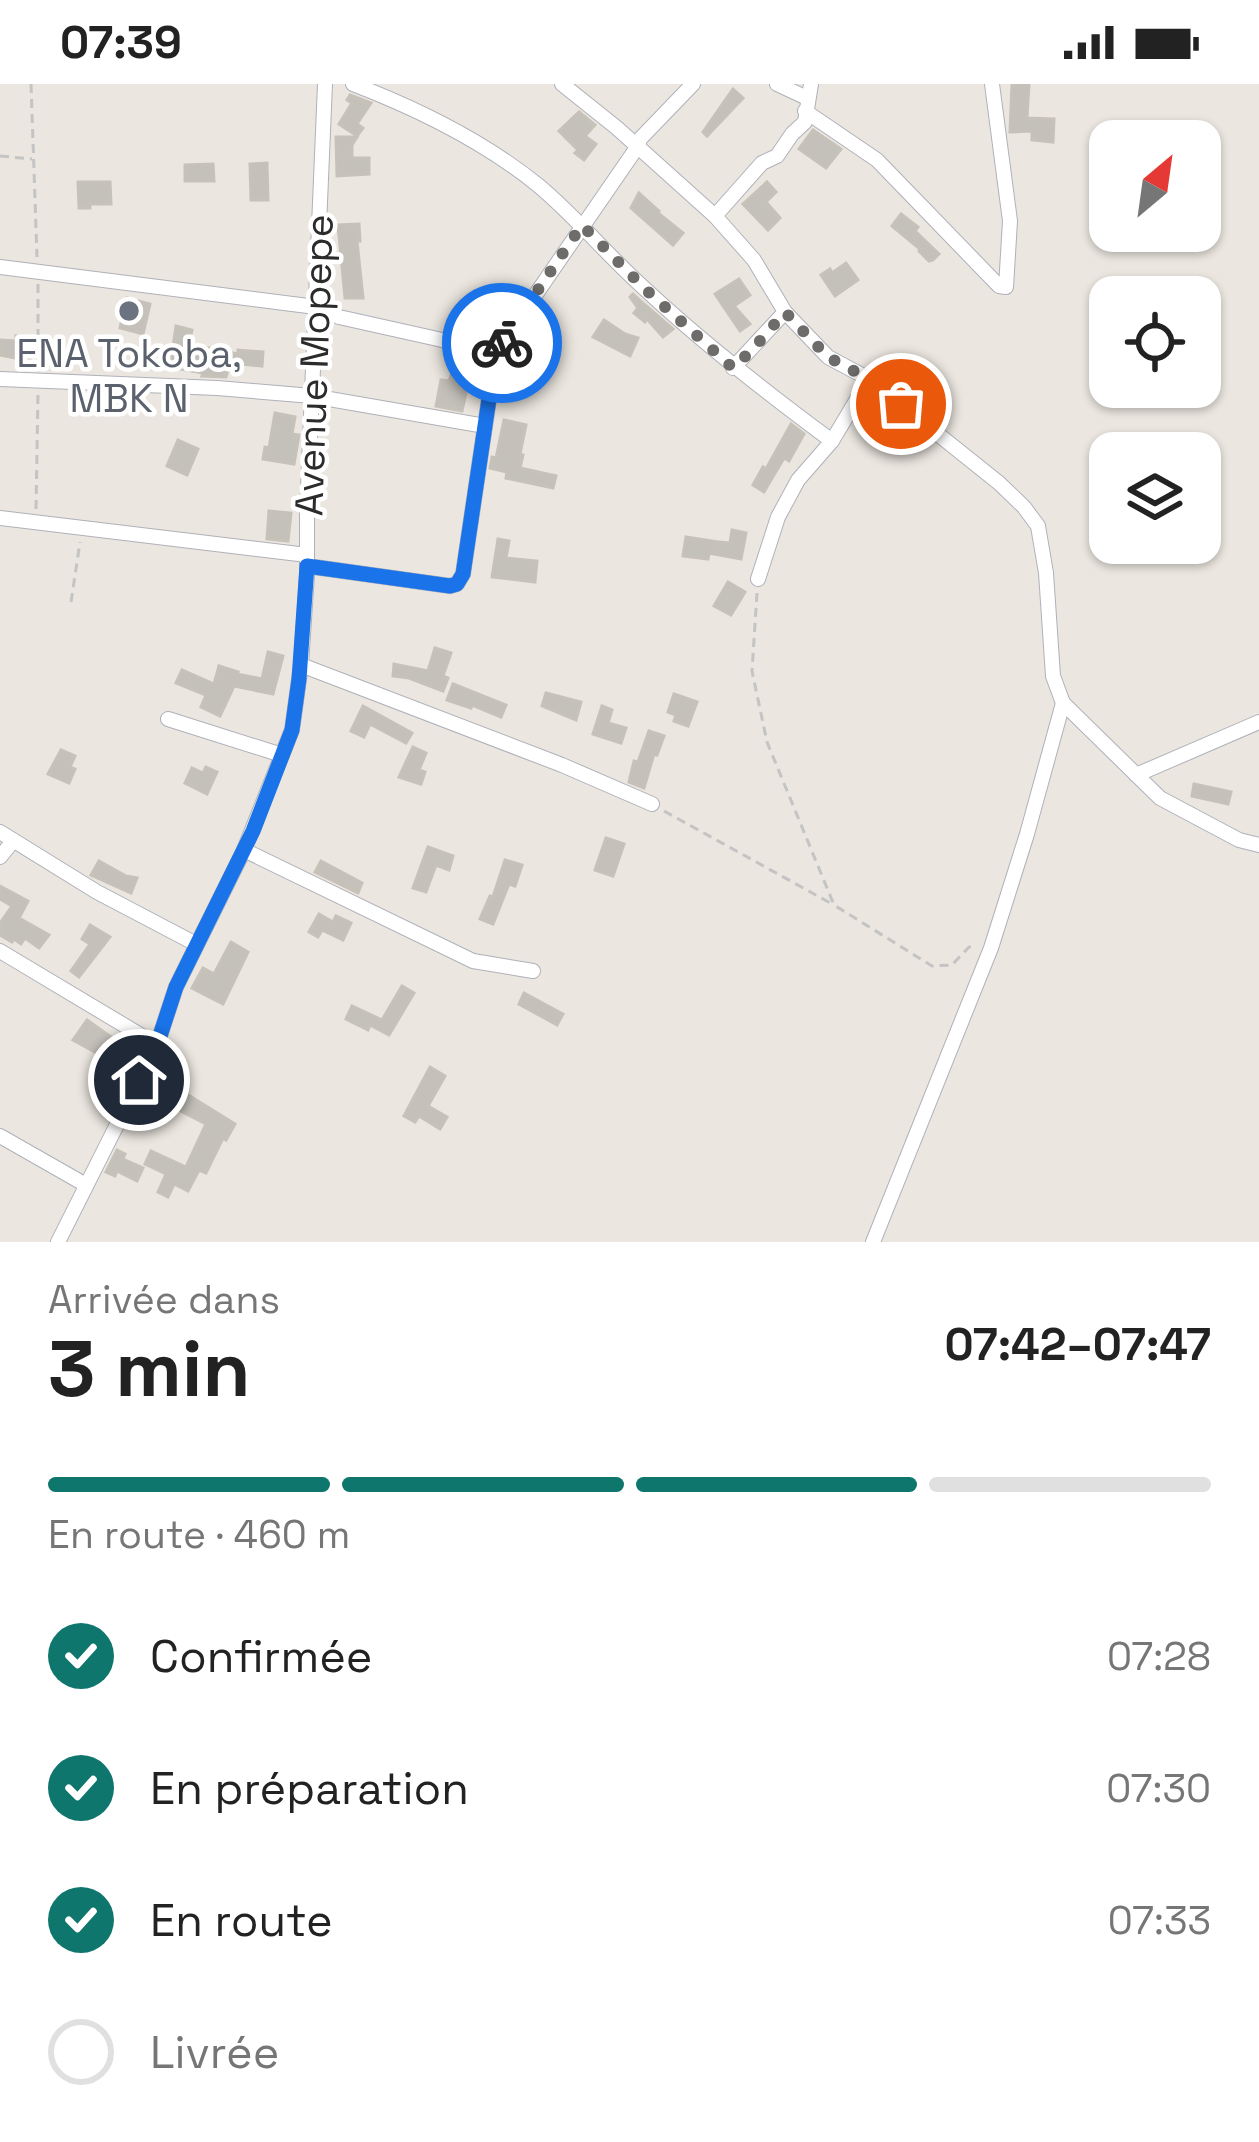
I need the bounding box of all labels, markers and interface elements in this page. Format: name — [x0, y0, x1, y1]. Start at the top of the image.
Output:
text: 07:39 — [60, 14, 182, 71]
north arrow — [1089, 120, 1221, 252]
map controls — [1089, 120, 1221, 564]
street label: Avenue Mopepe — [284, 213, 344, 517]
button: locate — [1089, 276, 1221, 408]
courier — [442, 283, 562, 403]
marker: ENA Tokoba, MBK N — [116, 298, 142, 324]
icon: bike — [469, 310, 535, 376]
place label: ENA Tokoba, MBK N — [16, 329, 242, 423]
pin — [850, 353, 952, 455]
icon: bag — [868, 371, 934, 437]
button: layers — [1089, 432, 1221, 564]
pin — [88, 1029, 190, 1131]
icon: home — [106, 1047, 172, 1113]
text: Arrivée dans — [48, 1275, 280, 1324]
text: 07:42–07:47 — [945, 1316, 1211, 1373]
text: 3 min — [48, 1319, 251, 1419]
text: En route · 460 m — [48, 1510, 350, 1559]
icon: check — [48, 1623, 114, 1689]
text: Confirmée — [150, 1628, 372, 1685]
text: 07:28 — [1107, 1632, 1211, 1681]
icon: check — [48, 1755, 114, 1821]
text: En préparation — [150, 1760, 469, 1817]
text: 07:30 — [1106, 1764, 1211, 1813]
icon: check — [48, 1887, 114, 1953]
text: En route — [150, 1892, 333, 1949]
text: 07:33 — [1108, 1896, 1211, 1945]
text: Livrée — [150, 2024, 279, 2081]

